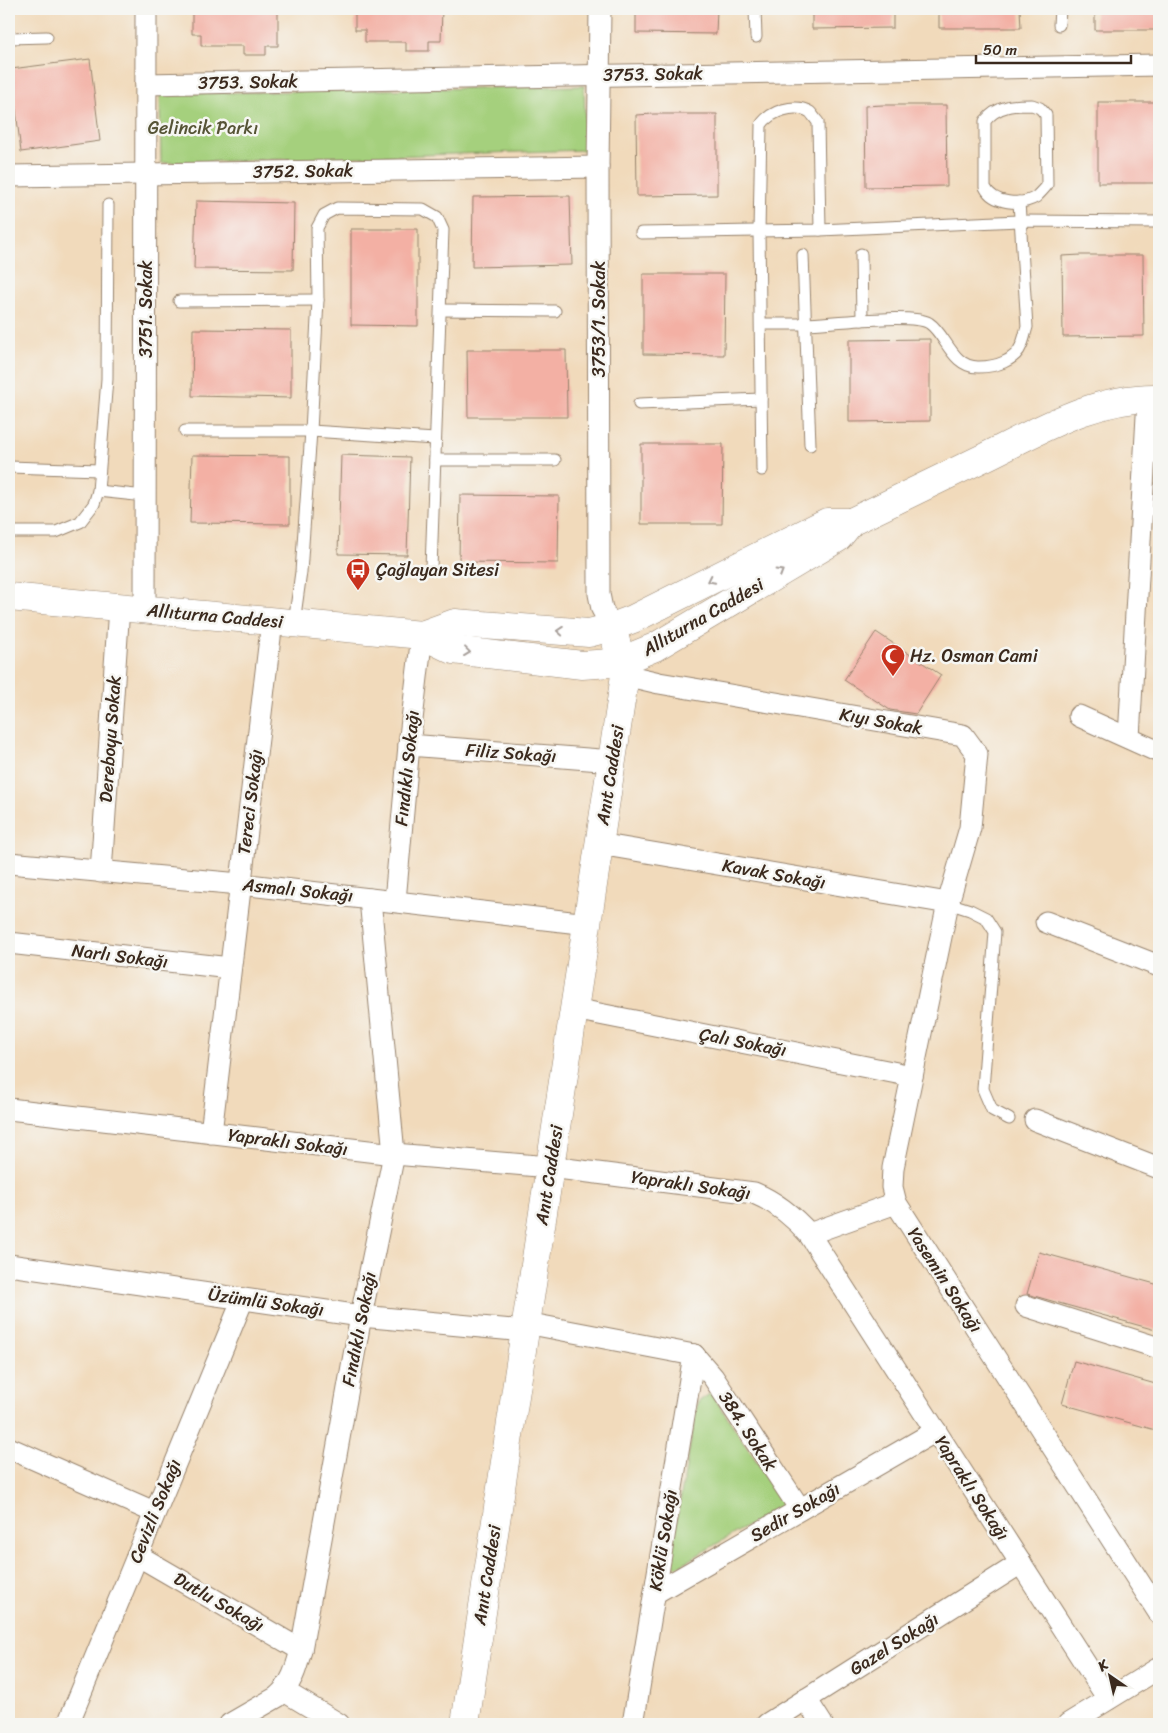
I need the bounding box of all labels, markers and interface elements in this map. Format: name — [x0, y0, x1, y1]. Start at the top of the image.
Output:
scale bar — [976, 32, 1130, 64]
text: 50 m — [983, 37, 1018, 63]
street label: 3753. Sokak — [603, 57, 704, 91]
street label: 3753. Sokak — [198, 65, 299, 99]
park label: Gelincik Parkı — [148, 112, 258, 144]
street label: 3752. Sokak — [253, 154, 354, 188]
street label: 3751. Sokak — [130, 260, 162, 358]
street label: 3753/1. Sokak — [583, 260, 615, 377]
place label: Çağlayan Sitesi — [376, 554, 500, 586]
bus stop icon: Çağlayan Sitesi — [345, 557, 371, 591]
street label: Allıturna Caddesi — [635, 569, 771, 665]
one-way arrow — [775, 569, 784, 579]
one-way arrow — [707, 574, 716, 584]
street label: Allıturna Caddesi — [145, 594, 285, 638]
one-way arrow — [556, 626, 564, 637]
place label: Hz. Osman Cami — [910, 640, 1039, 672]
mosque icon: Hz. Osman Cami — [880, 643, 906, 677]
one-way arrow — [464, 646, 472, 657]
street label: Dereboyu Sokak — [90, 674, 130, 804]
street label: Kıyı Sokak — [837, 698, 925, 744]
street label: Fındıklı Sokağı — [385, 708, 429, 828]
street label: Anıt Caddesi — [586, 722, 634, 828]
street label: Filiz Sokağı — [465, 734, 558, 772]
street label: Tereci Sokağı — [228, 747, 272, 857]
street label: Kavak Sokağı — [720, 849, 828, 899]
street label: Asmalı Sokağı — [240, 868, 355, 912]
street label: Narlı Sokağı — [70, 934, 170, 978]
street label: Çalı Sokağı — [697, 1018, 789, 1066]
street label: Yapraklı Sokağı — [226, 1119, 350, 1165]
street label: Anıt Caddesi — [525, 1122, 573, 1228]
street label: Yapraklı Sokağı — [629, 1161, 753, 1209]
street label: Yasemin Sokağı — [899, 1221, 991, 1339]
street label: Fındıklı Sokağı — [332, 1269, 386, 1389]
street label: Üzümlü Sokağı — [206, 1278, 326, 1326]
street label: 384. Sokak — [710, 1384, 786, 1478]
street label: Yapraklı Sokağı — [926, 1429, 1018, 1547]
street label: Cevizli Sokağı — [120, 1454, 190, 1568]
street label: Sedir Sokağı — [744, 1473, 846, 1551]
street label: Köklü Sokağı — [639, 1487, 687, 1593]
street label: Anıt Caddesi — [463, 1522, 511, 1628]
street label: Dutlu Sokağı — [167, 1563, 271, 1641]
street label: Gazel Sokağı — [843, 1604, 945, 1684]
north arrow — [1086, 1650, 1136, 1700]
text: K — [1092, 1652, 1115, 1679]

